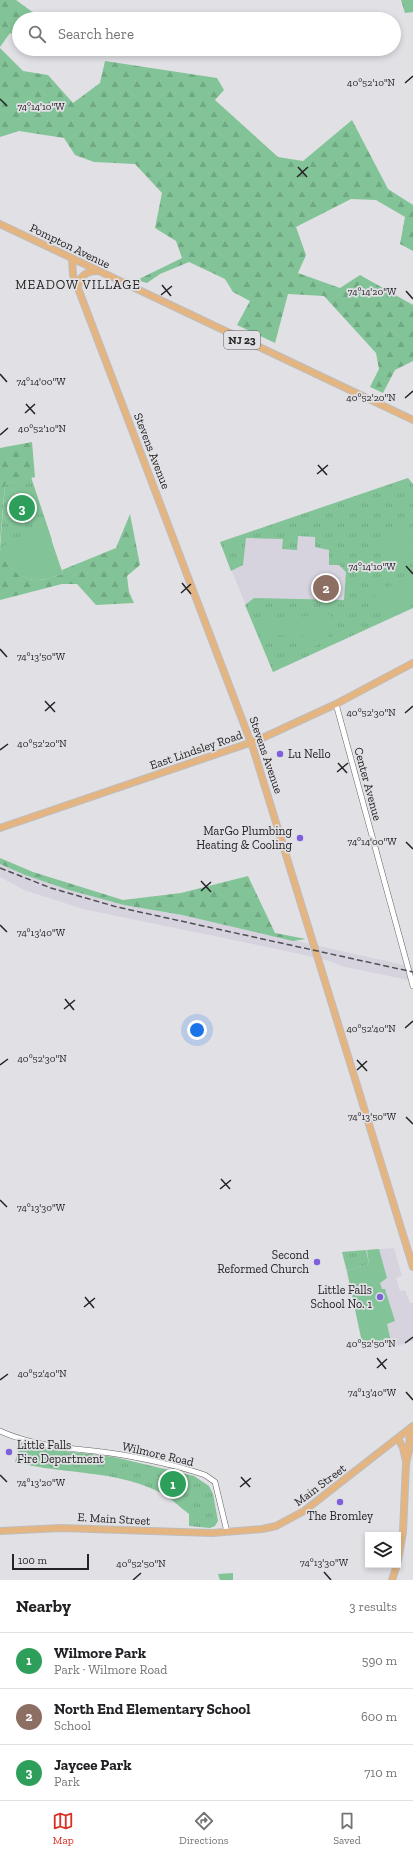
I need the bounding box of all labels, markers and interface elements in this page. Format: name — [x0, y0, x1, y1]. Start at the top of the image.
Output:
search box — [12, 12, 401, 56]
icon: search — [26, 23, 48, 45]
text: Search here — [58, 25, 134, 43]
text: 40°52'10"N — [347, 77, 396, 89]
text: 74°14'10"W — [17, 101, 65, 113]
street label: Pompton Avenue — [28, 221, 113, 272]
district label: MEADOW VILLAGE — [15, 277, 141, 292]
text: 74°14'20"W — [348, 286, 397, 298]
road number: NJ 23 — [224, 331, 260, 349]
text: 74°14'00"W — [16, 376, 66, 388]
text: 40°52'20"N — [346, 392, 396, 404]
street label: Stevens Avenue — [131, 411, 173, 491]
text: 40°52'10"N — [18, 423, 67, 435]
pin: 3 — [9, 493, 35, 523]
text: 74°14'10"W — [348, 561, 396, 573]
pin: 2 — [313, 573, 339, 603]
text: 74°13'50"W — [17, 651, 66, 663]
text: 40°52'30"N — [346, 707, 396, 719]
street label: Stevens Avenue — [246, 715, 286, 796]
street label: East Lindsley Road — [148, 727, 244, 772]
text: 40°52'20"N — [17, 738, 67, 750]
street label: Center Avenue — [351, 746, 385, 823]
place label: Lu Nello — [288, 747, 331, 761]
marker: Lu Nello — [275, 749, 285, 759]
place label: MarGo Plumbing Heating & Cooling — [196, 824, 292, 852]
marker: MarGo Plumbing Heating & Cooling — [295, 833, 305, 843]
text: 74°14'00"W — [347, 836, 397, 848]
text: 74°13'40"W — [17, 927, 66, 939]
your location — [187, 1020, 207, 1040]
text: 40°52'40"N — [346, 1023, 396, 1035]
text: 40°52'30"N — [17, 1053, 67, 1065]
text: 74°13'50"W — [348, 1111, 397, 1123]
text: 74°13'30"W — [17, 1202, 66, 1214]
place label: Second Reformed Church — [217, 1248, 309, 1276]
marker: Second Reformed Church — [312, 1257, 322, 1267]
place label: Little Falls School No. 1 — [311, 1283, 372, 1311]
marker: Little Falls School No. 1 — [375, 1292, 385, 1302]
text: 40°52'50"N — [346, 1338, 396, 1350]
text: 40°52'40"N — [17, 1368, 67, 1380]
text: 74°13'40"W — [348, 1387, 397, 1399]
place label: Little Falls Fire Department — [17, 1438, 104, 1466]
street label: Wilmore Road — [121, 1439, 196, 1469]
marker: Little Falls Fire Department — [4, 1447, 14, 1457]
street label: Main Street — [291, 1461, 349, 1509]
pin: 1 — [160, 1469, 186, 1499]
text: 74°13'20"W — [17, 1477, 66, 1489]
marker: The Bromley — [335, 1497, 345, 1507]
place label: The Bromley — [307, 1509, 374, 1523]
street label: E. Main Street — [77, 1510, 151, 1528]
map controls — [365, 1532, 401, 1568]
button: layers — [365, 1532, 401, 1568]
scale bar — [12, 1552, 89, 1571]
text: 100 m — [18, 1554, 47, 1567]
text: 74°13'30"W — [300, 1557, 349, 1569]
text: 40°52'50"N — [116, 1558, 166, 1570]
text: Nearby — [16, 1596, 71, 1616]
text: 3 results — [349, 1599, 397, 1614]
text: Wilmore Park — [54, 1644, 146, 1662]
text: 1 — [26, 1653, 32, 1668]
text: 590 m — [362, 1653, 397, 1668]
text: Park · Wilmore Road — [54, 1662, 168, 1677]
text: North End Elementary School — [54, 1700, 251, 1718]
text: 2 — [26, 1709, 32, 1724]
text: 600 m — [361, 1709, 397, 1724]
text: School — [54, 1718, 91, 1733]
text: Jaycee Park — [54, 1756, 132, 1774]
text: 3 — [26, 1765, 32, 1780]
text: 710 m — [364, 1765, 397, 1780]
text: Park — [54, 1774, 80, 1789]
tab: Map — [52, 1810, 74, 1847]
tab: Directions — [179, 1810, 229, 1847]
tab: Saved — [333, 1810, 361, 1847]

